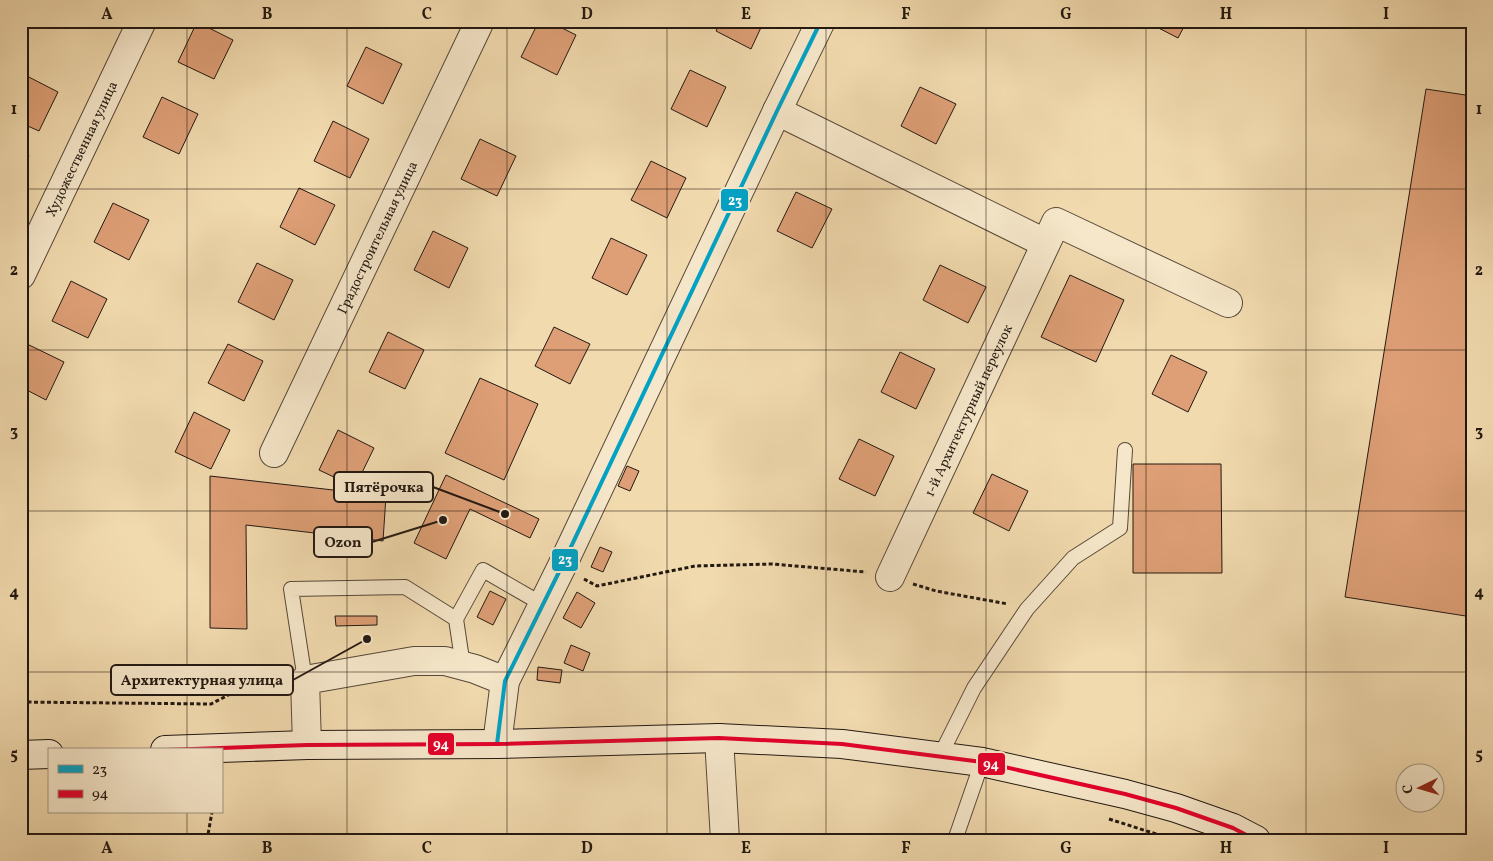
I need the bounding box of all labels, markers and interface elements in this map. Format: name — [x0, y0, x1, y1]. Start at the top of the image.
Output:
text: A — [101, 4, 113, 26]
text: B — [262, 4, 273, 26]
text: C — [422, 4, 432, 26]
text: D — [581, 4, 593, 26]
text: E — [741, 4, 751, 26]
text: F — [901, 4, 911, 26]
text: G — [1060, 4, 1072, 26]
text: H — [1220, 4, 1232, 26]
text: I — [1383, 4, 1389, 26]
street label: Художественная улица — [42, 78, 123, 220]
text: 1 — [11, 99, 17, 121]
text: 1 — [1476, 99, 1482, 121]
street label: Градостроительная улица — [334, 158, 423, 318]
line badge: 23 — [720, 188, 749, 212]
text: 23 — [728, 192, 742, 211]
text: 2 — [10, 260, 18, 282]
text: 2 — [1475, 260, 1483, 282]
street label: 1-й Архитектурный переулок — [921, 321, 1018, 500]
text: 3 — [10, 421, 18, 443]
text: 3 — [1475, 421, 1483, 443]
callout: Пятёрочка — [334, 472, 433, 502]
text: Пятёрочка — [344, 478, 424, 499]
callout: Ozon — [314, 527, 372, 557]
text: Ozon — [324, 533, 362, 554]
line badge: 23 — [551, 548, 579, 572]
text: 23 — [558, 551, 572, 570]
text: 4 — [9, 582, 19, 604]
text: 4 — [1474, 582, 1484, 604]
callout: Архитектурная улица — [111, 665, 293, 695]
text: Архитектурная улица — [121, 671, 283, 692]
line badge: 94 — [427, 732, 455, 756]
text: 94 — [433, 736, 449, 755]
text: 5 — [10, 744, 18, 766]
text: 5 — [1475, 744, 1483, 766]
legend — [48, 748, 222, 814]
line badge: 94 — [977, 752, 1006, 776]
text: 94 — [983, 756, 999, 775]
text: 23 — [92, 760, 107, 781]
north arrow — [1396, 764, 1446, 814]
text: 94 — [92, 784, 108, 805]
text: С — [1399, 784, 1418, 794]
text: A — [101, 838, 113, 860]
text: B — [262, 838, 273, 860]
text: C — [422, 838, 432, 860]
text: D — [581, 838, 593, 860]
text: E — [741, 838, 751, 860]
text: F — [901, 838, 911, 860]
text: G — [1060, 838, 1072, 860]
text: H — [1220, 838, 1232, 860]
text: I — [1383, 838, 1389, 860]

